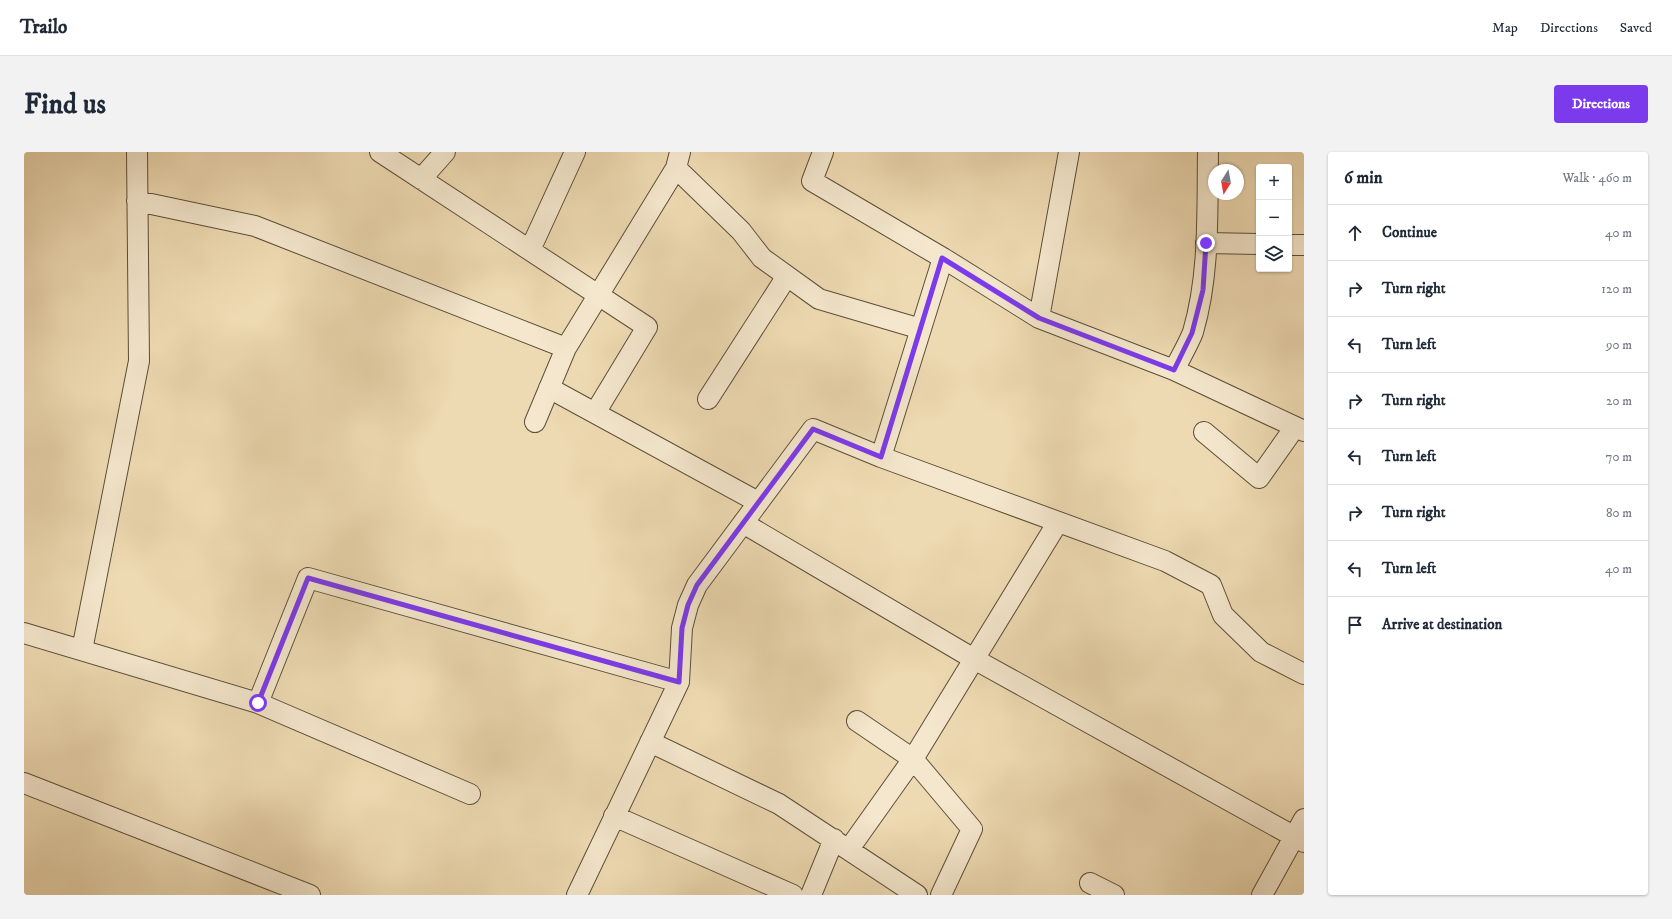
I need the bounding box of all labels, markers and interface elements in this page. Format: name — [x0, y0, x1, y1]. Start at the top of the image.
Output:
text: Trailo — [20, 16, 67, 39]
text: Map — [1492, 19, 1518, 37]
text: Directions — [1540, 19, 1598, 37]
text: Saved — [1620, 19, 1652, 37]
button: Directions — [1554, 85, 1648, 123]
text: Find us — [24, 87, 106, 122]
north arrow — [1208, 164, 1244, 200]
map controls — [1256, 164, 1292, 272]
button: + — [1256, 164, 1292, 200]
text: 6 min — [1344, 167, 1383, 189]
text: Walk · 460 m — [1562, 170, 1632, 186]
button: − — [1256, 200, 1292, 236]
icon: ahead — [1344, 222, 1366, 244]
text: Continue — [1382, 223, 1437, 242]
text: 40 m — [1605, 225, 1632, 241]
route end — [1197, 234, 1215, 252]
button: layers — [1256, 236, 1292, 272]
icon: right — [1344, 278, 1366, 300]
text: Turn right — [1382, 279, 1445, 298]
text: 120 m — [1601, 281, 1632, 297]
icon: left — [1344, 334, 1366, 356]
text: Turn left — [1382, 335, 1436, 354]
text: 90 m — [1606, 337, 1632, 353]
icon: right — [1344, 390, 1366, 412]
text: Turn right — [1382, 391, 1445, 410]
text: 20 m — [1606, 393, 1632, 409]
icon: left — [1344, 446, 1366, 468]
text: Turn left — [1382, 447, 1436, 466]
text: 70 m — [1606, 449, 1632, 465]
icon: right — [1344, 502, 1366, 524]
text: Turn right — [1382, 503, 1445, 522]
text: 80 m — [1606, 505, 1632, 521]
icon: left — [1344, 558, 1366, 580]
text: Turn left — [1382, 559, 1436, 578]
text: 40 m — [1605, 561, 1632, 577]
icon: arrive — [1344, 614, 1366, 636]
text: Arrive at destination — [1382, 615, 1502, 634]
route start — [249, 694, 267, 712]

